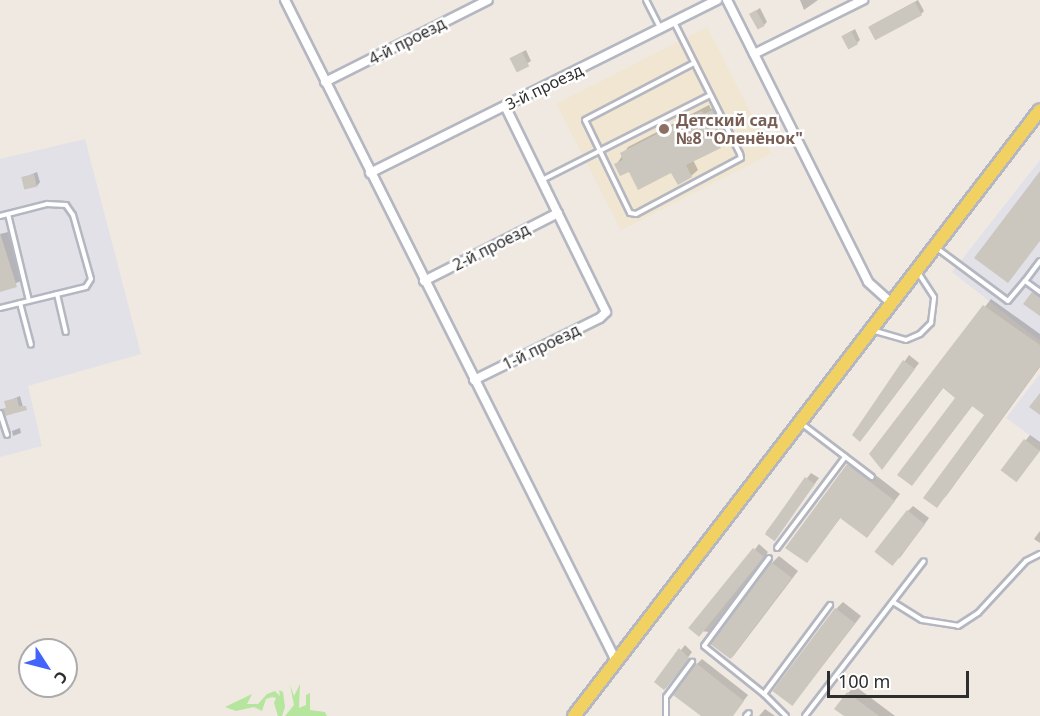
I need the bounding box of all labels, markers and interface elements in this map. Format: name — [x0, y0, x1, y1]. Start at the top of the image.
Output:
street label: 4-й проезд — [365, 13, 449, 69]
street label: 3-й проезд — [502, 60, 586, 114]
place label: Детский сад №8 "Оленёнок" — [676, 110, 803, 148]
marker: Детский сад №8 "Оленёнок" — [657, 122, 671, 136]
street label: 2-й проезд — [449, 219, 533, 275]
street label: 1-й проезд — [499, 320, 583, 374]
north arrow — [18, 638, 78, 698]
scale bar — [830, 659, 972, 697]
text: С — [49, 667, 73, 688]
text: 100 m — [838, 669, 890, 693]

